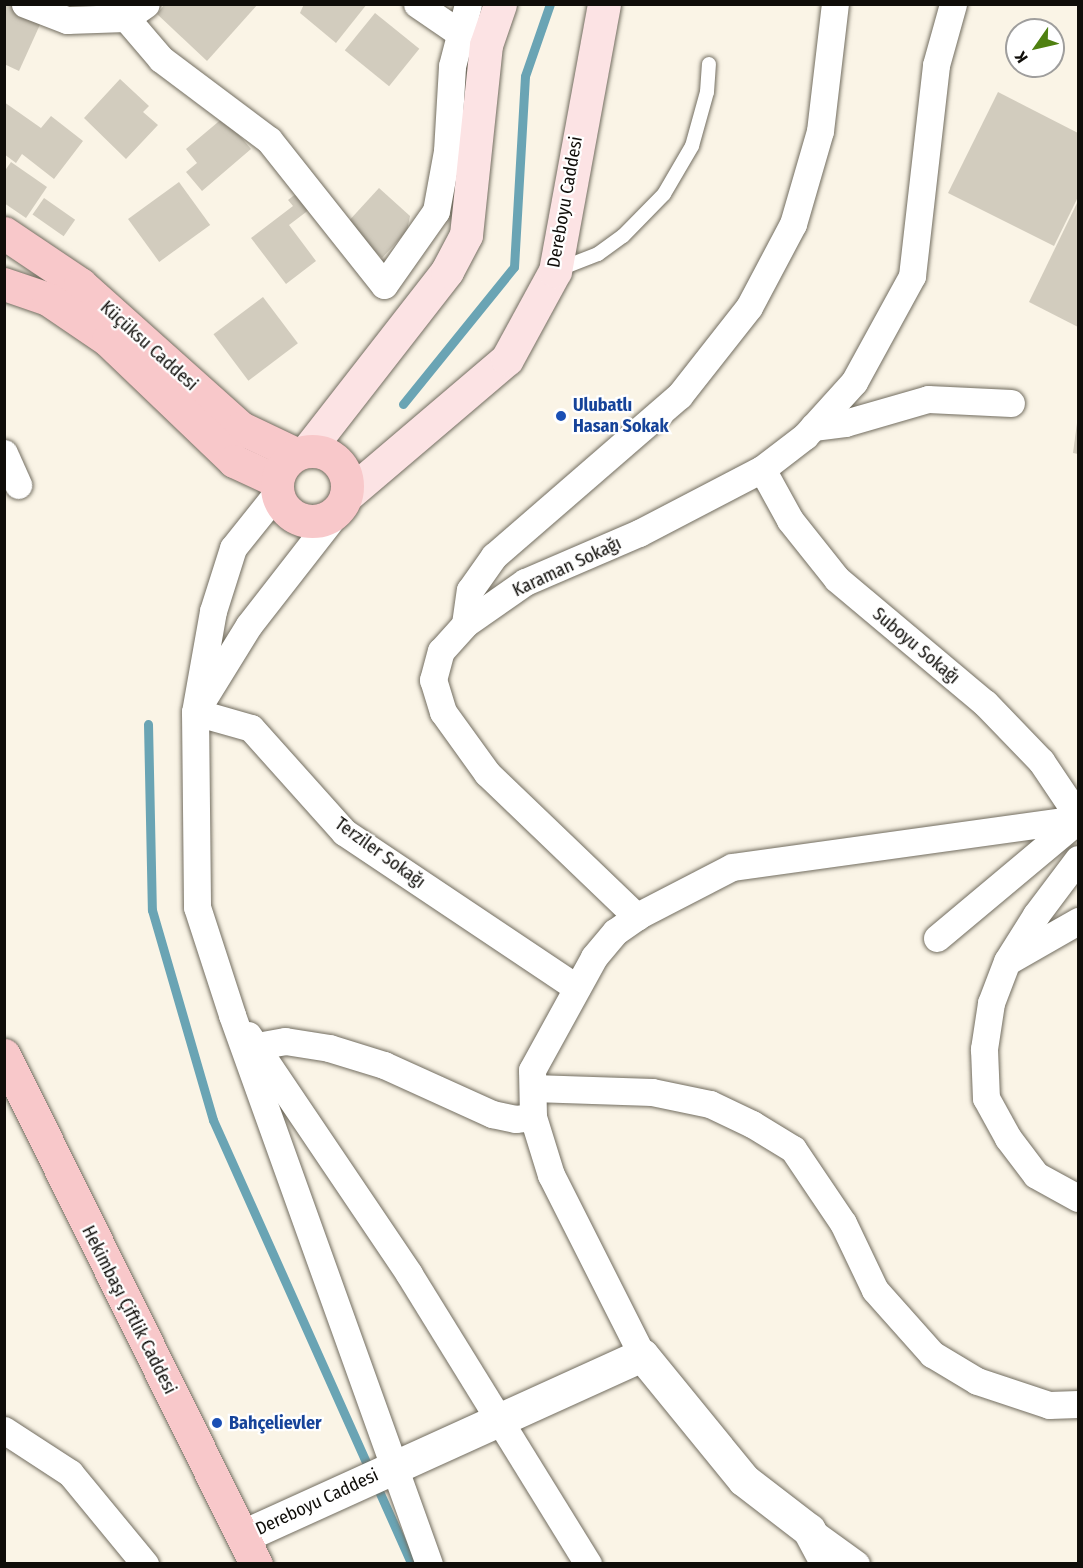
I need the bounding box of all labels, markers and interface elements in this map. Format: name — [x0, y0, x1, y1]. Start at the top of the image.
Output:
north arrow — [1005, 18, 1065, 78]
text: K — [1011, 48, 1032, 66]
street label: Dereboyu Caddesi — [543, 135, 587, 269]
street label: Küçüksu Caddesi — [96, 297, 202, 395]
place label: Ulubatlı Hasan Sokak — [573, 395, 669, 438]
marker: Ulubatlı Hasan Sokak — [554, 409, 568, 423]
street label: Karaman Sokağı — [509, 532, 625, 602]
street label: Suboyu Sokağı — [868, 603, 964, 689]
street label: Terziler Sokağı — [331, 813, 429, 893]
street label: Hekimbaşı Çiftlik Caddesi — [77, 1222, 181, 1398]
place label: Bahçelievler — [229, 1412, 322, 1434]
marker: Bahçelievler — [210, 1416, 224, 1430]
street label: Dereboyu Caddesi — [252, 1464, 382, 1540]

